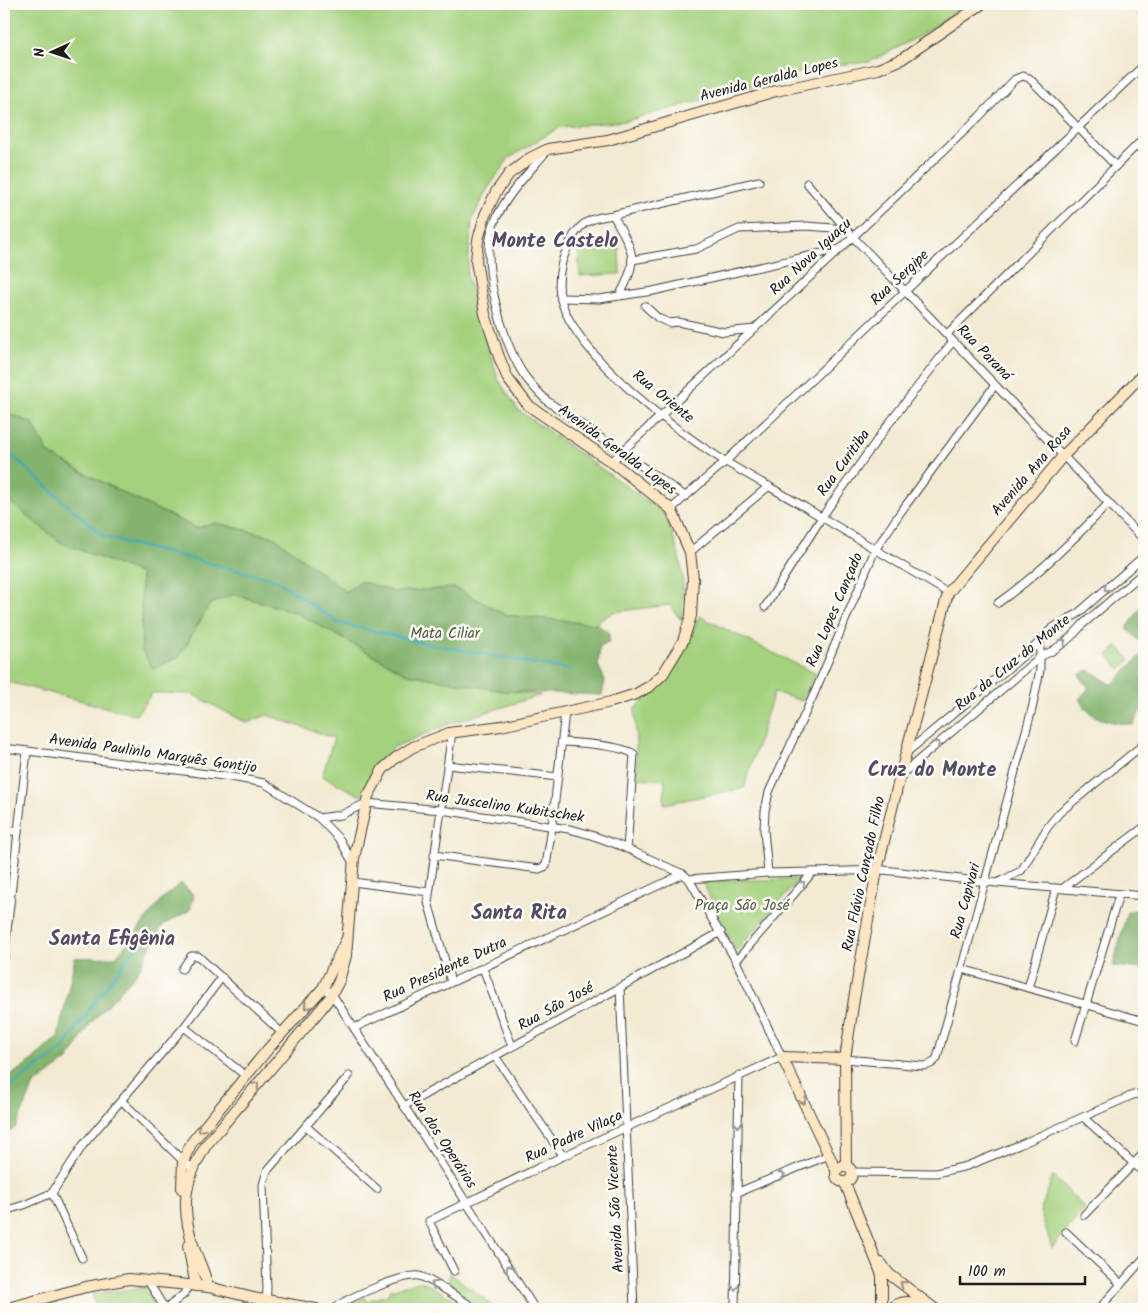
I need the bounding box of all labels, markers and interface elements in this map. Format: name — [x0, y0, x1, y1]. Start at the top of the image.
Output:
north arrow — [28, 28, 78, 78]
text: N — [29, 47, 51, 58]
street label: Avenida Geralda Lopes — [697, 51, 841, 109]
street label: Rua Nova Iguaçu — [764, 212, 858, 302]
district label: Monte Castelo — [492, 226, 618, 258]
street label: Rua Sergipe — [865, 244, 935, 312]
street label: Rua Paraná — [951, 319, 1019, 388]
street label: Rua Oriente — [627, 364, 700, 430]
street label: Avenida Geralda Lopes — [553, 399, 682, 502]
street label: Avenida Ana Rosa — [986, 420, 1078, 522]
street label: Rua Curitiba — [811, 424, 877, 502]
street label: Rua Lopes Cançado — [800, 549, 870, 671]
one-way arrow — [1104, 583, 1113, 592]
street label: Rua da Cruz do Monte — [950, 609, 1076, 717]
park label: Mata Ciliar — [410, 622, 481, 646]
one-way arrow — [1057, 640, 1066, 648]
street label: Avenida Paulinlo Marquês Gontijo — [48, 728, 259, 780]
one-way arrow — [931, 740, 940, 749]
district label: Cruz do Monte — [868, 755, 996, 787]
street label: Rua Juscelino Kubitschek — [424, 784, 587, 830]
street label: Rua Flávio Cançado Filho — [836, 794, 892, 954]
street label: Rua Capivari — [944, 859, 988, 942]
one-way arrow — [797, 881, 806, 890]
park label: Praça São José — [695, 894, 791, 918]
district label: Santa Rita — [471, 898, 567, 930]
district label: Santa Efigênia — [49, 924, 175, 956]
street label: Rua Presidente Dutra — [379, 931, 511, 1009]
street label: Rua São José — [514, 976, 600, 1038]
one-way arrow — [304, 1000, 313, 1009]
one-way arrow — [251, 1082, 260, 1091]
street label: Rua dos Operários — [401, 1086, 483, 1194]
one-way arrow — [797, 1096, 807, 1105]
street label: Rua Padre Vilaça — [521, 1104, 627, 1170]
one-way arrow — [733, 1120, 743, 1128]
one-way arrow — [199, 1123, 207, 1132]
street label: Avenida São Vicente — [601, 1144, 631, 1273]
one-way arrow — [777, 1171, 786, 1182]
scale bar — [960, 1253, 1086, 1285]
text: 100 m — [968, 1260, 1006, 1284]
one-way arrow — [505, 1265, 515, 1274]
one-way arrow — [431, 1280, 440, 1290]
one-way arrow — [900, 1281, 909, 1289]
one-way arrow — [730, 1283, 740, 1291]

